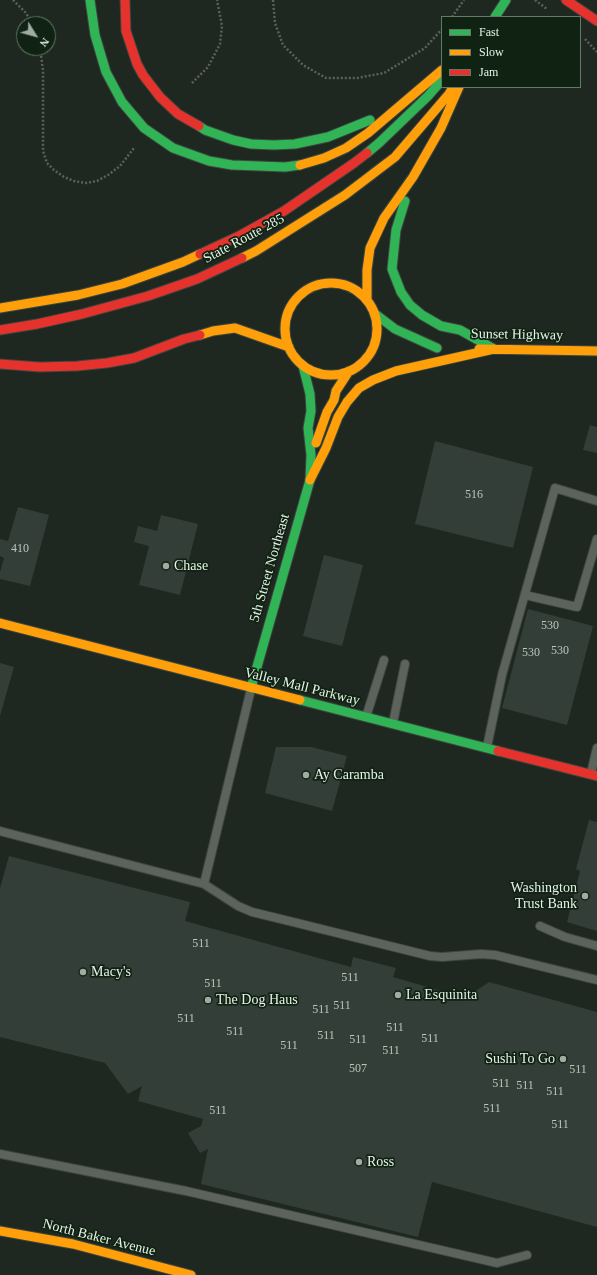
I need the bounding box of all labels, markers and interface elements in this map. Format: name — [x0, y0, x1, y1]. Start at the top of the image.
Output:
north arrow — [16, 16, 56, 56]
legend — [441, 16, 581, 88]
text: Fast — [479, 25, 499, 39]
text: N — [38, 36, 52, 49]
text: Slow — [479, 45, 504, 59]
text: Jam — [479, 65, 498, 79]
street label: State Route 285 — [201, 211, 287, 267]
street label: Sunset Highway — [471, 326, 563, 344]
house number: 516 — [465, 488, 483, 502]
street label: 5th Street Northeast — [246, 512, 294, 624]
house number: 410 — [11, 542, 29, 556]
place label: Chase — [174, 558, 208, 574]
marker: Chase — [161, 561, 171, 571]
house number: 530 — [541, 619, 559, 633]
house number: 530 — [551, 644, 569, 658]
house number: 530 — [522, 646, 540, 660]
street label: Valley Mall Parkway — [243, 665, 361, 709]
place label: Ay Caramba — [314, 767, 384, 783]
marker: Ay Caramba — [301, 770, 311, 780]
place label: Washington Trust Bank — [510, 880, 577, 912]
marker: Washington Trust Bank — [580, 891, 590, 901]
house number: 511 — [192, 937, 210, 951]
place label: Macy's — [91, 964, 131, 980]
marker: Macy's — [78, 967, 88, 977]
house number: 511 — [341, 971, 359, 985]
house number: 511 — [204, 977, 222, 991]
place label: La Esquinita — [406, 987, 477, 1003]
marker: La Esquinita — [393, 990, 403, 1000]
place label: The Dog Haus — [216, 992, 298, 1008]
marker: The Dog Haus — [203, 995, 213, 1005]
house number: 511 — [333, 999, 351, 1013]
house number: 511 — [312, 1003, 330, 1017]
house number: 511 — [177, 1012, 195, 1026]
house number: 511 — [386, 1021, 404, 1035]
house number: 511 — [226, 1025, 244, 1039]
house number: 511 — [317, 1029, 335, 1043]
house number: 511 — [421, 1032, 439, 1046]
house number: 511 — [349, 1033, 367, 1047]
house number: 511 — [280, 1039, 298, 1053]
house number: 511 — [382, 1044, 400, 1058]
place label: Sushi To Go — [485, 1051, 555, 1067]
marker: Sushi To Go — [558, 1054, 568, 1064]
house number: 507 — [349, 1062, 367, 1076]
house number: 511 — [569, 1063, 587, 1077]
house number: 511 — [492, 1077, 510, 1091]
house number: 511 — [516, 1079, 534, 1093]
house number: 511 — [546, 1085, 564, 1099]
house number: 511 — [483, 1102, 501, 1116]
house number: 511 — [209, 1104, 227, 1118]
house number: 511 — [551, 1118, 569, 1132]
place label: Ross — [367, 1154, 394, 1170]
marker: Ross — [354, 1157, 364, 1167]
street label: North Baker Avenue — [41, 1216, 157, 1260]

